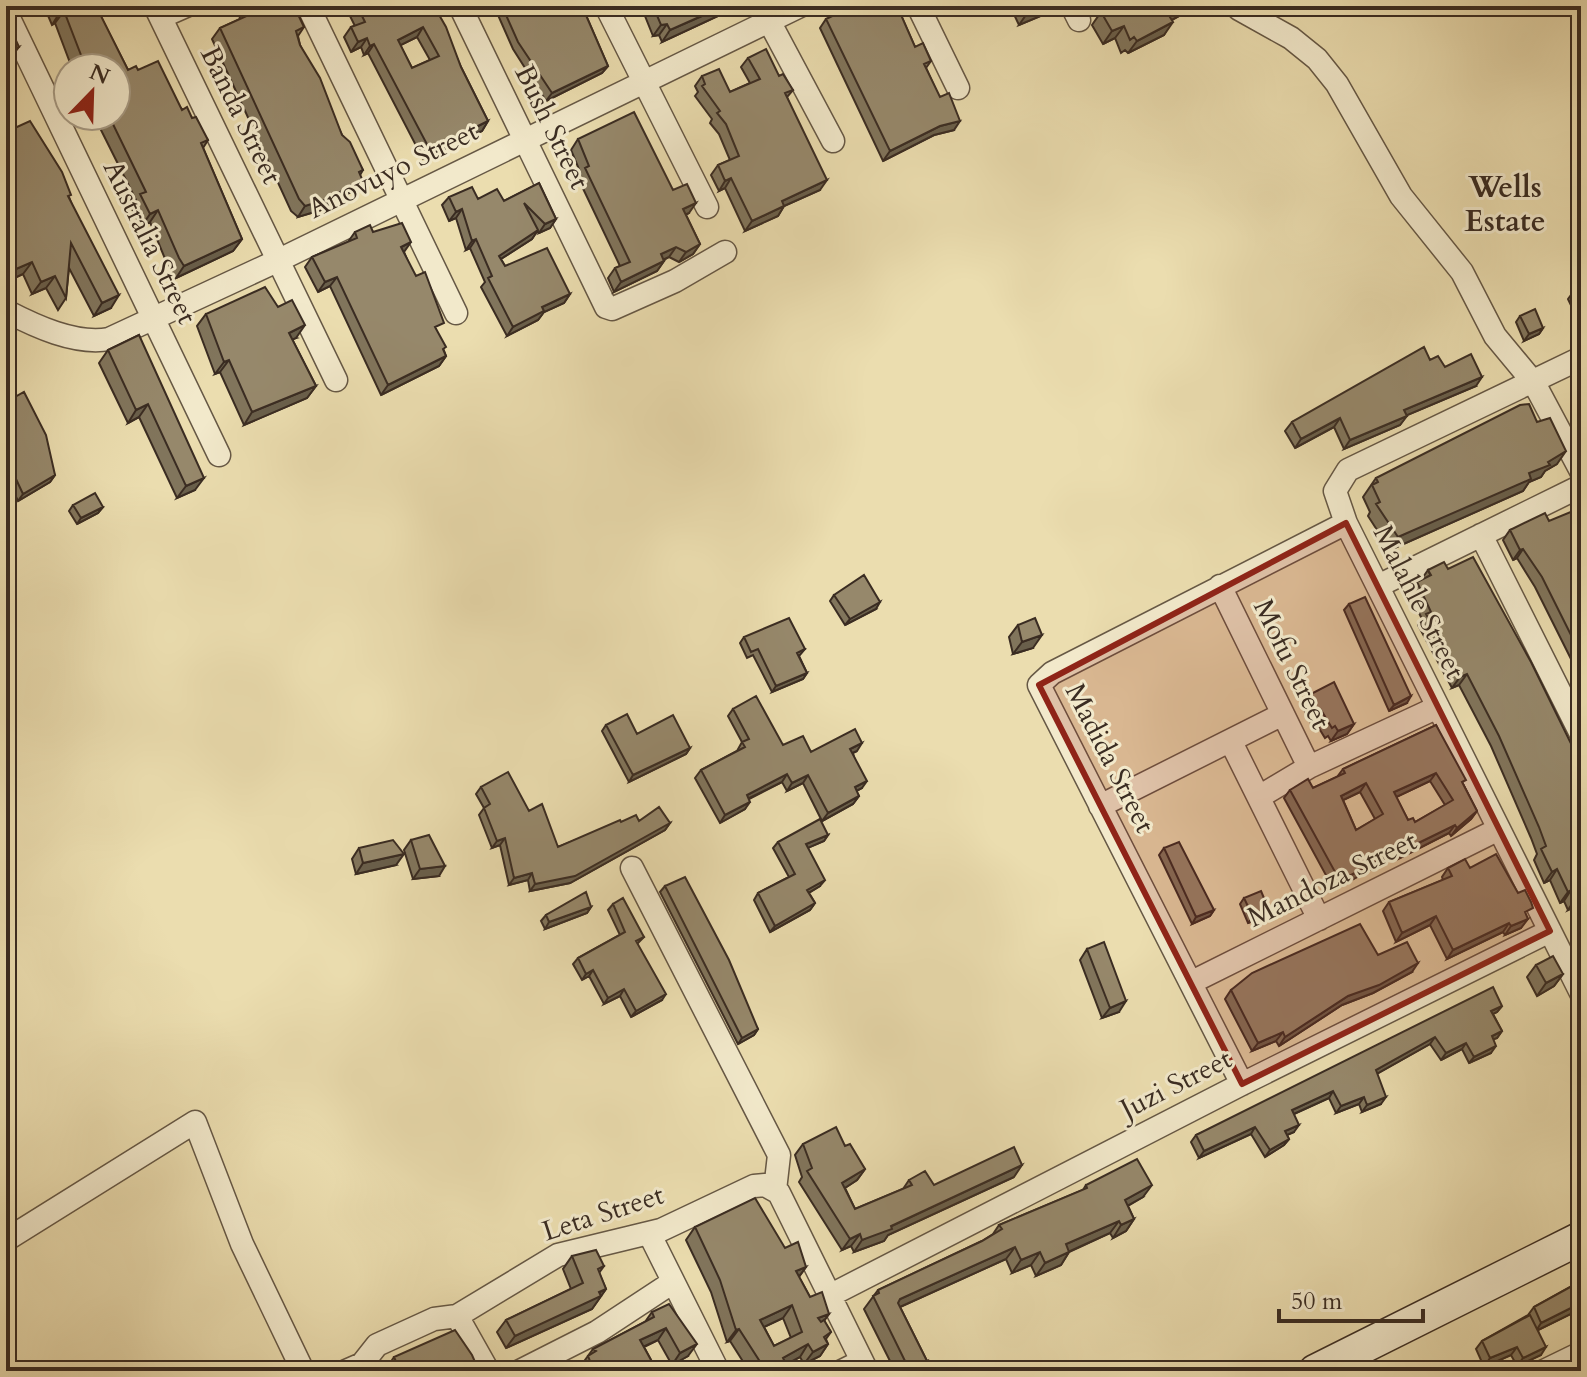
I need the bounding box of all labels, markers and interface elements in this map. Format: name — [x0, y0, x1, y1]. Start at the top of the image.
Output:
street label: Banda Street — [191, 40, 291, 190]
north arrow — [52, 52, 132, 132]
text: N — [85, 57, 114, 92]
street label: Bush Street — [506, 58, 599, 196]
street label: Anovuyo Street — [301, 112, 485, 228]
street label: Australia Street — [94, 154, 206, 330]
district label: Wells Estate — [1464, 167, 1546, 242]
street label: Malahle Street — [1364, 519, 1474, 686]
street label: Mofu Street — [1244, 593, 1340, 736]
street label: Madida Street — [1056, 677, 1164, 839]
street label: Mandoza Street — [1241, 822, 1423, 936]
street label: Juzi Street — [1110, 1040, 1238, 1130]
street label: Leta Street — [537, 1175, 669, 1250]
scale bar — [1279, 1273, 1423, 1323]
text: 50 m — [1291, 1285, 1343, 1318]

